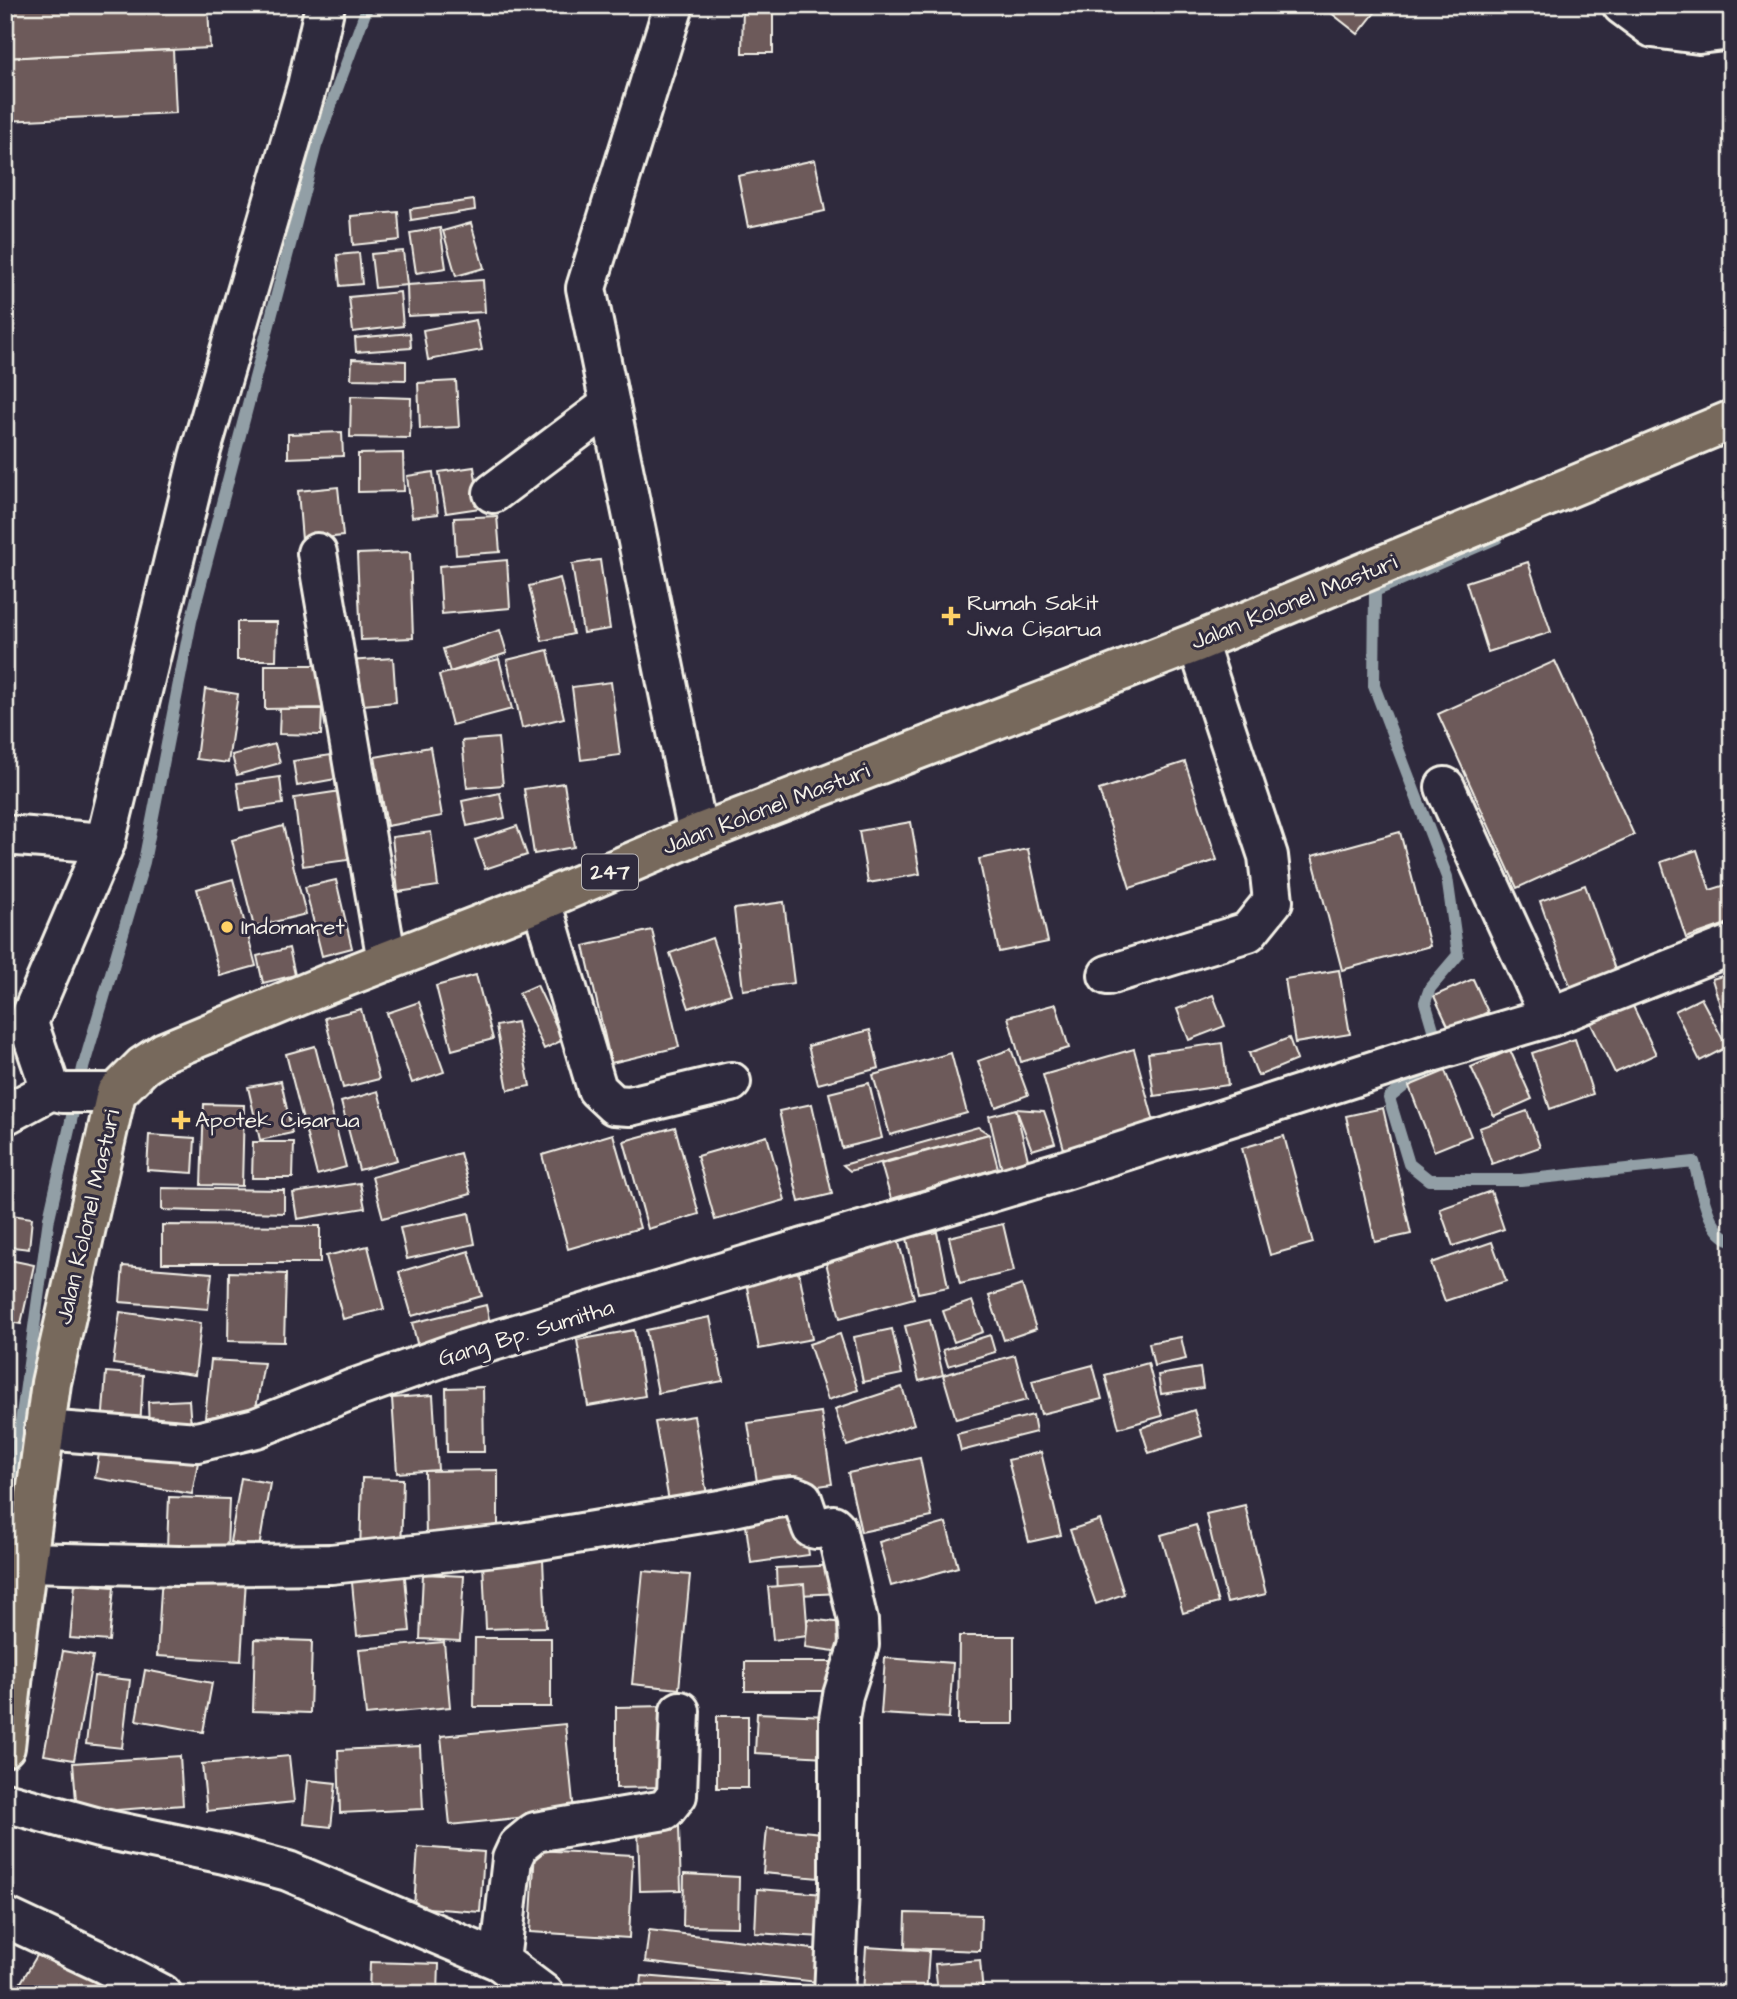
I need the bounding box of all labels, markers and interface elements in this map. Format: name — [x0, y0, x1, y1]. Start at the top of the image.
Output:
street label: Jalan Kolonel Masturi — [1186, 546, 1402, 658]
place label: Rumah Sakit Jiwa Cisarua — [967, 587, 1102, 645]
marker: Rumah Sakit Jiwa Cisarua — [941, 606, 961, 626]
street label: Jalan Kolonel Masturi — [658, 755, 875, 863]
road number: 247 — [582, 854, 638, 890]
place label: Indomaret — [241, 911, 345, 943]
marker: Indomaret — [219, 919, 235, 935]
place label: Apotek Cisarua — [195, 1104, 360, 1136]
street label: Jalan Kolonel Masturi — [48, 1106, 128, 1328]
marker: Apotek Cisarua — [173, 1112, 189, 1128]
street label: Gang Bp. Sumitha — [434, 1291, 618, 1376]

